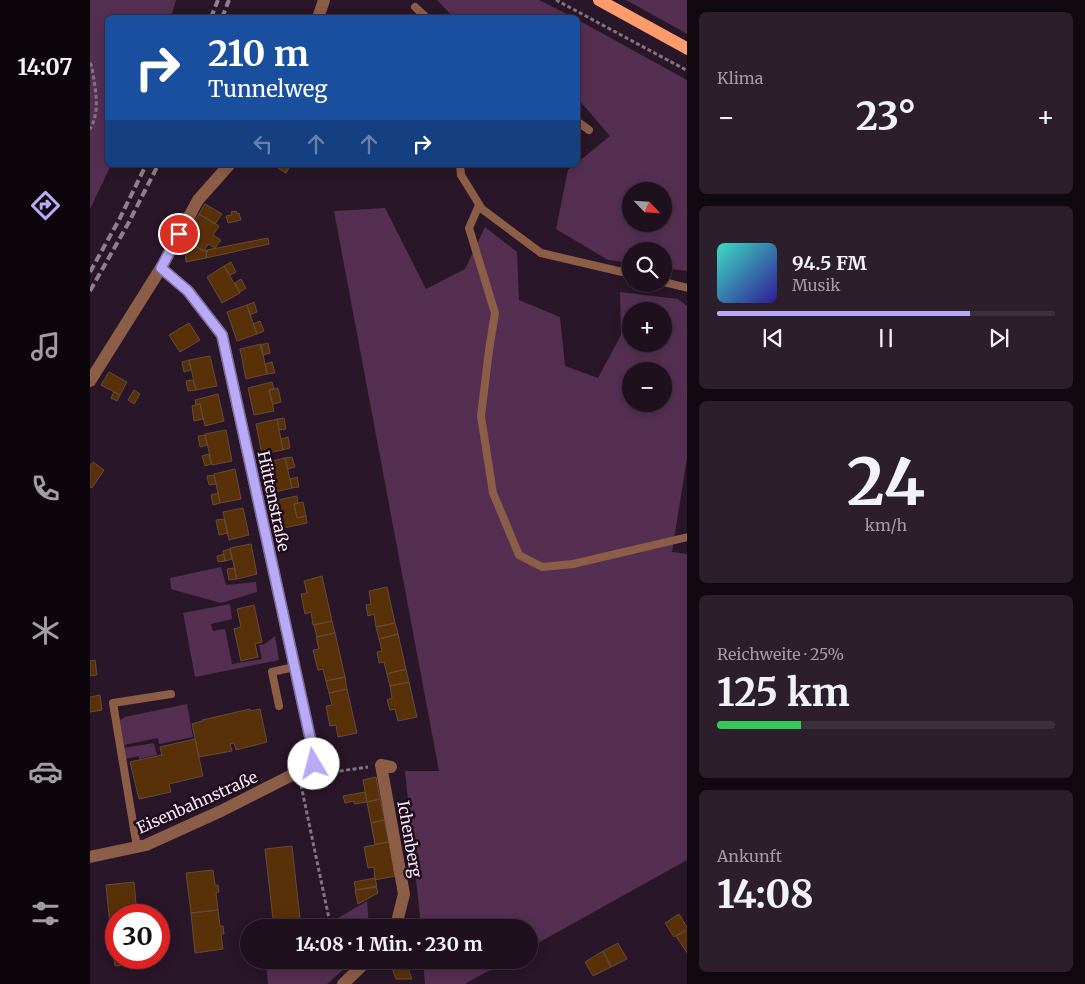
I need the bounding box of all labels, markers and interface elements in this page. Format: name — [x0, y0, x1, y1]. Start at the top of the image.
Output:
text: 210 m — [208, 32, 309, 76]
icon: right — [125, 35, 190, 100]
text: 14:07 — [17, 53, 73, 81]
text: Klima — [717, 68, 763, 88]
text: Tunnelweg — [208, 75, 328, 103]
text: 23° — [856, 93, 916, 140]
text: − — [717, 99, 736, 135]
text: + — [1036, 99, 1055, 135]
icon: left — [249, 130, 277, 158]
icon: ahead — [302, 130, 330, 158]
icon: ahead — [355, 130, 383, 158]
icon: right — [408, 130, 436, 158]
north arrow — [622, 182, 672, 232]
map controls — [622, 182, 672, 412]
icon: directions — [28, 188, 63, 223]
pin — [158, 213, 200, 255]
icon: arrive — [165, 220, 193, 248]
button: search — [622, 242, 672, 292]
text: 94.5 FM — [792, 251, 867, 275]
text: Musik — [792, 275, 840, 295]
button: + — [622, 302, 672, 352]
icon: previous — [759, 324, 787, 352]
icon: pause — [872, 324, 900, 352]
icon: next — [985, 324, 1013, 352]
icon: music — [28, 329, 63, 364]
button: − — [622, 362, 672, 412]
text: 24 — [847, 441, 925, 523]
street label: Hüttenstraße — [254, 449, 294, 553]
icon: phone — [28, 471, 63, 506]
text: km/h — [865, 515, 907, 535]
icon: climate — [28, 613, 63, 648]
text: Reichweite · 25% — [717, 644, 844, 664]
text: 125 km — [717, 669, 850, 716]
position arrow — [287, 737, 339, 789]
icon: car — [28, 754, 63, 789]
street label: Eisenbahnstraße — [133, 766, 261, 838]
street label: Ichenberg — [393, 799, 427, 879]
text: Ankunft — [717, 846, 782, 866]
text: 14:08 — [717, 871, 814, 918]
icon: filters — [28, 896, 63, 931]
speed limit sign: 30 — [105, 904, 170, 969]
text: 14:08 · 1 Min. · 230 m — [295, 932, 483, 956]

